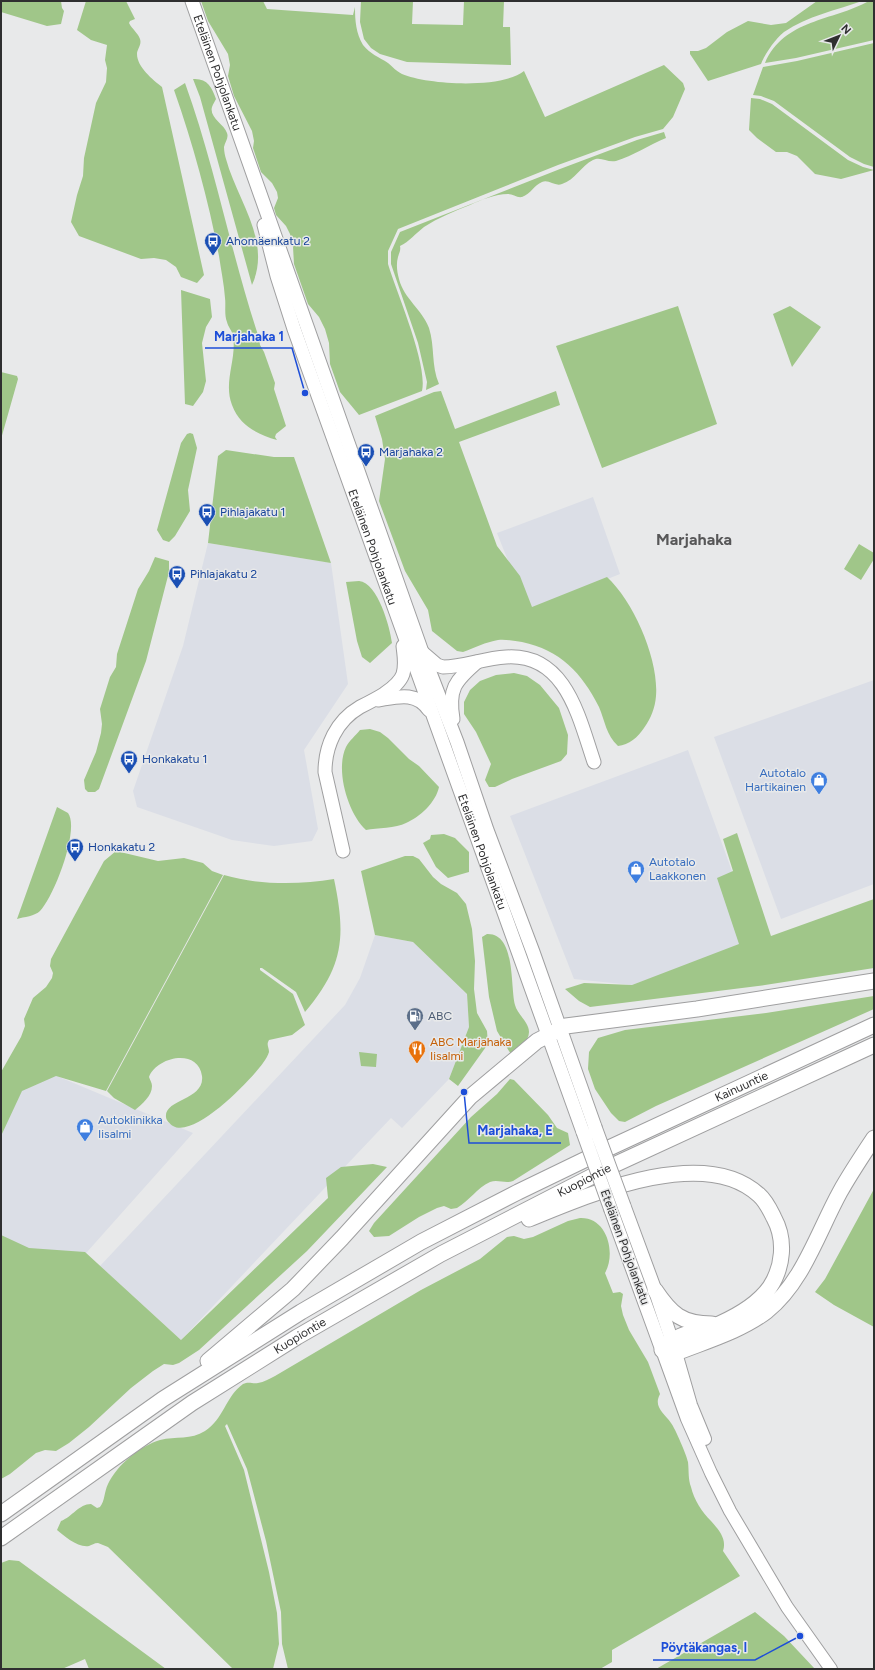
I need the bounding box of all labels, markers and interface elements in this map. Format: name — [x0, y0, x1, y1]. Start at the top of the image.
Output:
street label: Eteläinen Pohjolankatu — [190, 13, 244, 132]
north arrow — [819, 16, 859, 56]
text: N — [838, 22, 854, 37]
bus stop icon: Ahomäenkatu 2 — [203, 231, 223, 256]
place label: Ahomäenkatu 2 — [226, 234, 310, 248]
callout: Marjahaka 1 — [205, 323, 292, 348]
text: Marjahaka 1 — [214, 329, 284, 344]
bus stop icon: Marjahaka 2 — [356, 442, 376, 467]
place label: Marjahaka 2 — [379, 445, 443, 459]
street label: Eteläinen Pohjolankatu — [345, 487, 400, 607]
bus stop icon: Pihlajakatu 1 — [197, 502, 217, 527]
place label: Pihlajakatu 1 — [220, 505, 286, 519]
district label: Marjahaka — [656, 530, 732, 549]
bus stop icon: Pihlajakatu 2 — [167, 564, 187, 589]
place label: Pihlajakatu 2 — [190, 567, 257, 581]
bus stop icon: Honkakatu 1 — [119, 749, 139, 774]
place label: Honkakatu 1 — [142, 752, 207, 766]
place label: Autotalo Hartikainen — [745, 766, 806, 794]
shop icon: Autotalo Hartikainen — [809, 770, 829, 795]
street label: Eteläinen Pohjolankatu — [455, 792, 509, 912]
bus stop icon: Honkakatu 2 — [65, 837, 85, 862]
place label: Honkakatu 2 — [88, 840, 155, 854]
place label: Autotalo Laakkonen — [649, 855, 706, 883]
shop icon: Autotalo Laakkonen — [626, 859, 646, 884]
fuel station icon: ABC — [405, 1006, 425, 1031]
place label: ABC — [428, 1009, 452, 1023]
place label: ABC Marjahaka Iisalmi — [430, 1035, 511, 1063]
restaurant icon: ABC Marjahaka Iisalmi — [407, 1039, 427, 1064]
street label: Kainuuntie — [713, 1068, 771, 1105]
place label: Autoklinikka Iisalmi — [98, 1113, 163, 1141]
shop icon: Autoklinikka Iisalmi — [75, 1117, 95, 1142]
callout: Marjahaka, E — [469, 1118, 561, 1143]
text: Marjahaka, E — [477, 1123, 553, 1138]
street label: Kuopiontie — [555, 1161, 614, 1200]
street label: Eteläinen Pohjolankatu — [598, 1187, 652, 1307]
street label: Kuopiontie — [271, 1315, 329, 1357]
callout: Pöytäkangas, I — [653, 1635, 755, 1660]
text: Pöytäkangas, I — [661, 1640, 747, 1655]

